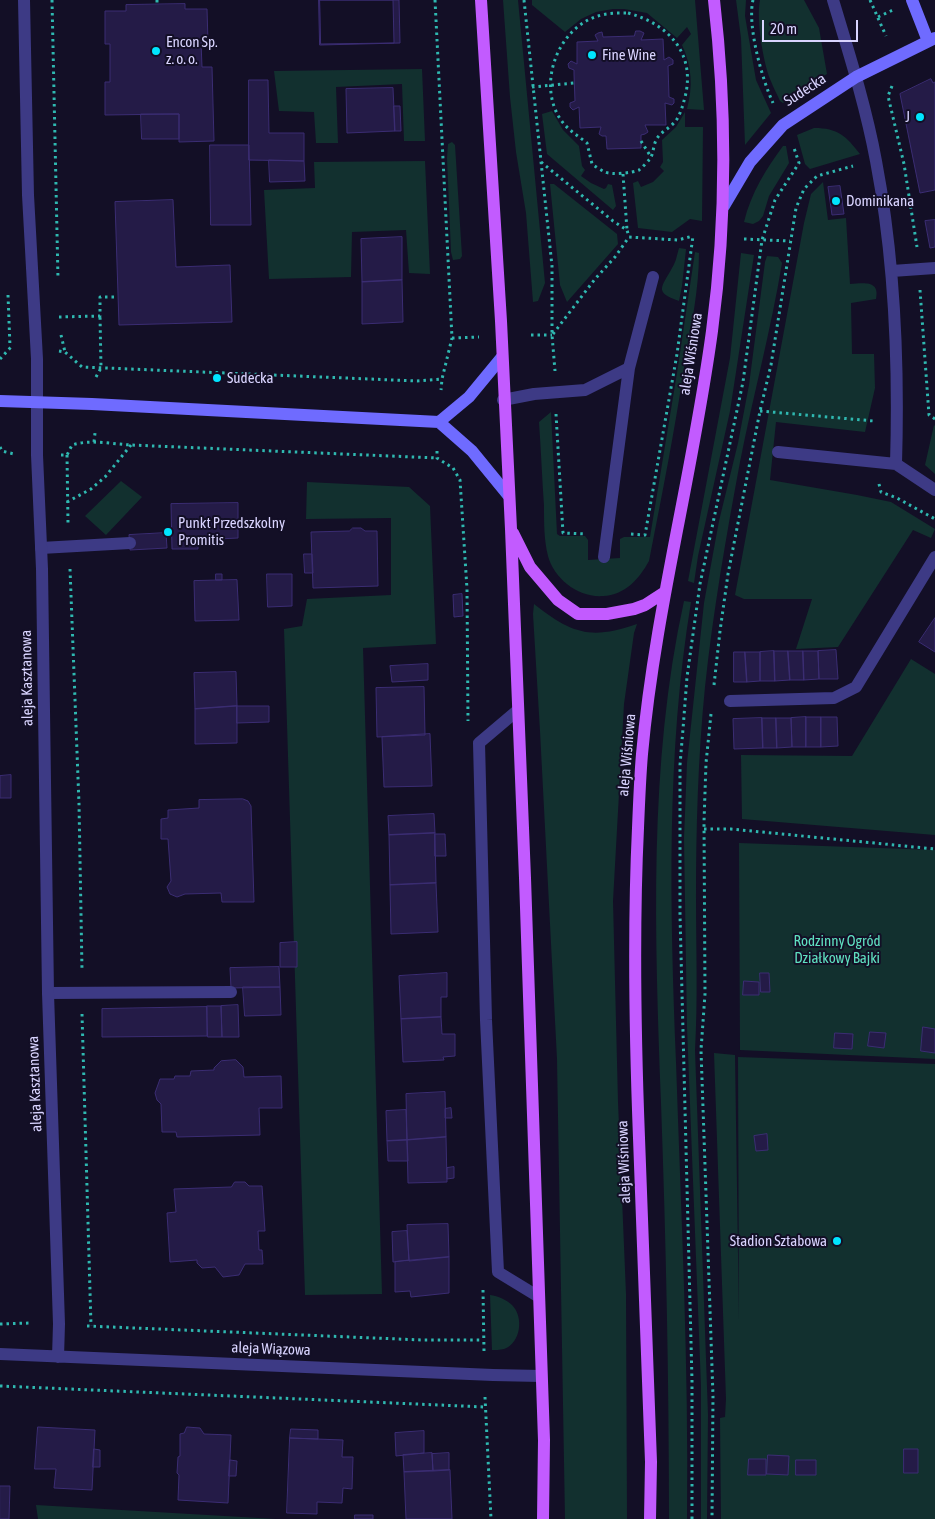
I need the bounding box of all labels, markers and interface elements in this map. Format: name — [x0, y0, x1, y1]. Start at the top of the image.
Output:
scale bar — [765, 10, 861, 42]
text: 20 m — [770, 20, 797, 37]
place label: Encon Sp. z. o. o. — [166, 33, 218, 68]
marker: Encon Sp. z. o. o. — [150, 45, 162, 57]
place label: Fine Wine — [602, 46, 656, 64]
marker: Fine Wine — [586, 49, 598, 61]
street label: Sudecka — [781, 70, 829, 110]
place label: J — [905, 108, 910, 126]
marker: J — [914, 111, 926, 123]
place label: Dominikana — [846, 192, 914, 210]
marker: Dominikana — [830, 195, 842, 207]
street label: aleja Wiśniowa — [676, 312, 706, 396]
place label: Sudecka — [227, 369, 274, 387]
marker: Sudecka — [211, 372, 223, 384]
place label: Punkt Przedszkolny Promitis — [178, 514, 285, 549]
marker: Punkt Przedszkolny Promitis — [162, 526, 174, 538]
street label: aleja Kasztanowa — [17, 630, 37, 726]
street label: aleja Wiśniowa — [614, 713, 640, 797]
park label: Rodzinny Ogród Działkowy Bajki — [793, 932, 881, 967]
street label: aleja Kasztanowa — [24, 1036, 46, 1132]
street label: aleja Wiśniowa — [614, 1120, 634, 1204]
place label: Stadion Sztabowa — [730, 1232, 827, 1250]
marker: Stadion Sztabowa — [831, 1235, 843, 1247]
street label: aleja Wiązowa — [231, 1339, 311, 1359]

